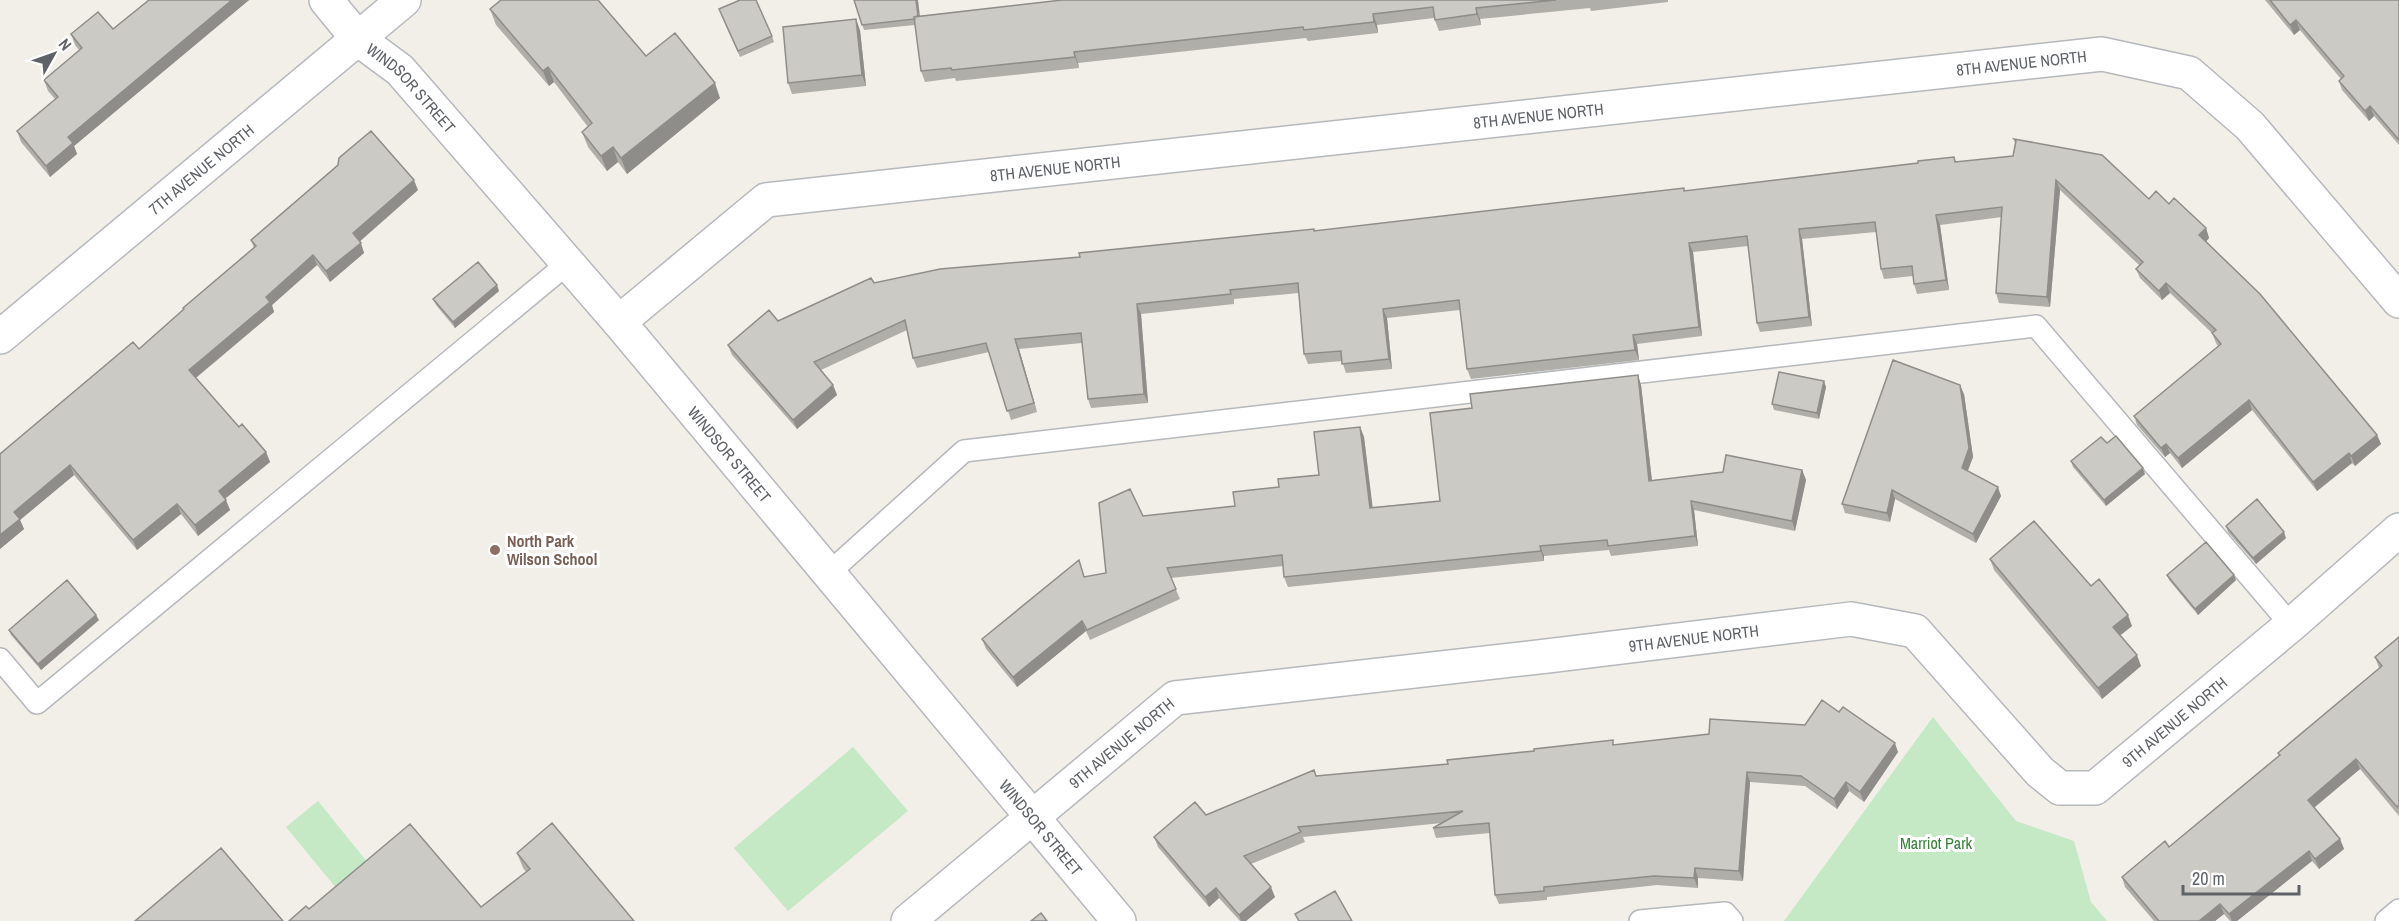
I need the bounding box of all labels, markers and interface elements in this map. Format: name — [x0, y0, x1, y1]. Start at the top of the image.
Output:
north arrow — [24, 24, 84, 84]
text: N — [54, 34, 77, 55]
street label: WINDSOR STREET — [362, 38, 461, 137]
street label: 8TH AVENUE NORTH — [1955, 45, 2088, 81]
street label: 8TH AVENUE NORTH — [1472, 98, 1605, 134]
street label: 7TH AVENUE NORTH — [144, 119, 259, 220]
street label: 8TH AVENUE NORTH — [989, 150, 1122, 186]
street label: WINDSOR STREET — [683, 402, 776, 507]
place label: North Park Wilson School — [507, 530, 597, 570]
marker: North Park Wilson School — [488, 543, 502, 557]
street label: 9TH AVENUE NORTH — [1627, 619, 1760, 657]
street label: 9TH AVENUE NORTH — [2117, 672, 2232, 772]
street label: 9TH AVENUE NORTH — [1064, 692, 1179, 793]
street label: WINDSOR STREET — [994, 775, 1088, 880]
park label: Marriot Park — [1900, 832, 1973, 854]
scale bar — [2183, 858, 2298, 896]
text: 20 m — [2192, 866, 2225, 891]

